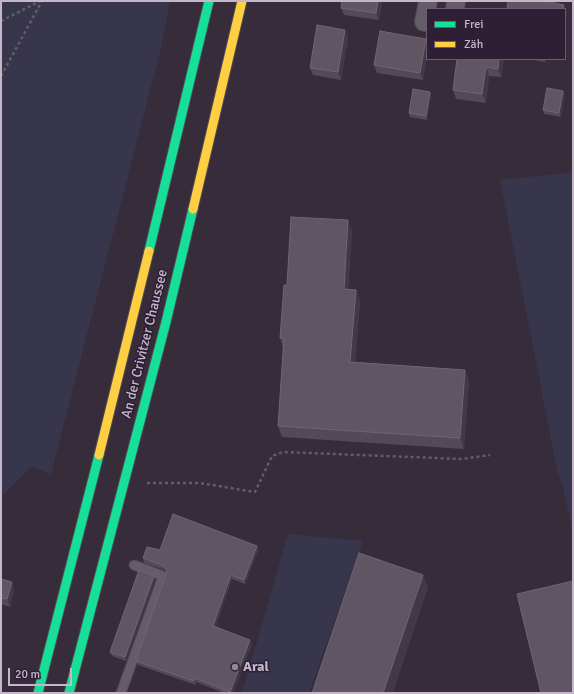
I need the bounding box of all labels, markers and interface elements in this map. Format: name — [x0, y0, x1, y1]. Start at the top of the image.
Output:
legend — [426, 8, 566, 60]
text: Frei — [464, 17, 483, 32]
text: Zäh — [464, 37, 483, 52]
street label: An der Crivitzer Chaussee — [118, 268, 172, 420]
place label: Aral — [243, 659, 269, 675]
scale bar — [10, 660, 74, 686]
marker: Aral — [230, 662, 240, 672]
text: 20 m — [15, 667, 40, 682]

